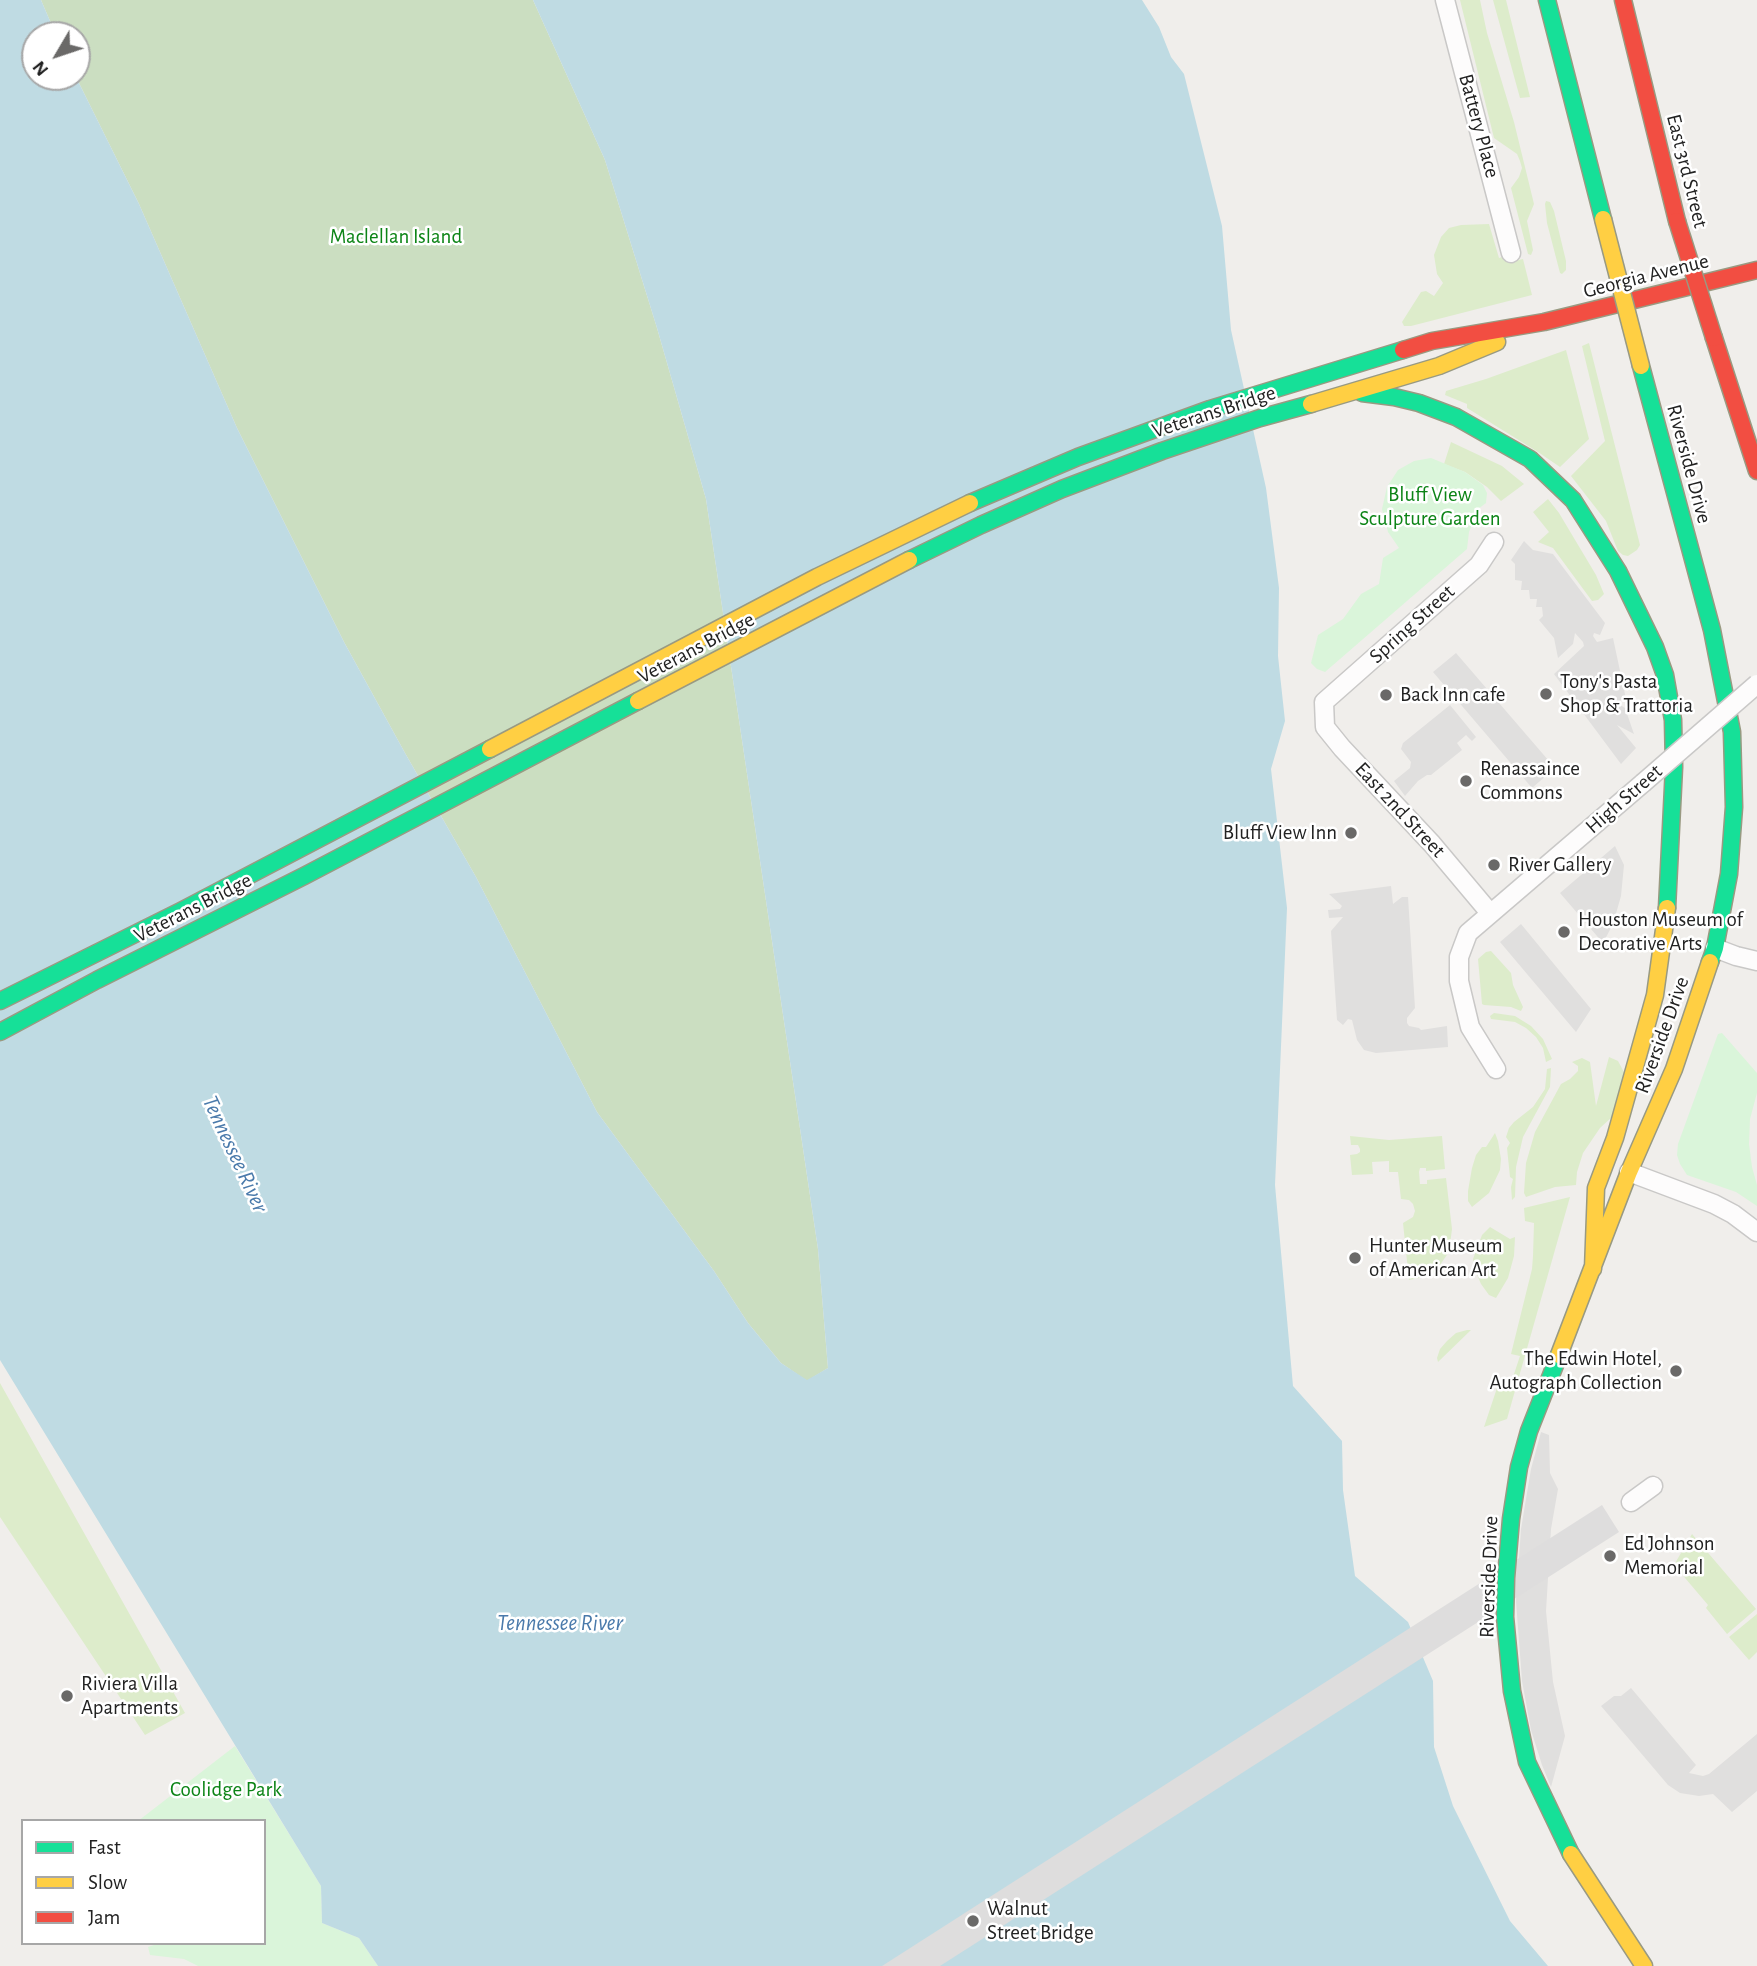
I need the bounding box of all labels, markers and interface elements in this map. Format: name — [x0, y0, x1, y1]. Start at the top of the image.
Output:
north arrow — [21, 21, 91, 91]
text: N — [29, 57, 52, 79]
street label: Battery Place — [1453, 71, 1505, 181]
street label: East 3rd Street — [1661, 111, 1713, 231]
park label: Maclellan Island — [330, 224, 462, 250]
street label: Georgia Avenue — [1581, 248, 1711, 304]
street label: Veterans Bridge — [1149, 380, 1279, 444]
street label: Riverside Drive — [1661, 402, 1717, 526]
park label: Bluff View Sculpture Garden — [1359, 482, 1501, 532]
street label: Spring Street — [1364, 579, 1460, 669]
street label: Veterans Bridge — [633, 607, 759, 689]
place label: Tony's Pasta Shop & Trattoria — [1560, 669, 1693, 719]
place label: Back Inn cafe — [1400, 682, 1505, 708]
marker: Tony's Pasta Shop & Trattoria — [1538, 686, 1554, 702]
marker: Back Inn cafe — [1378, 687, 1394, 703]
place label: Renassaince Commons — [1480, 756, 1580, 806]
street label: East 2nd Street — [1349, 757, 1451, 863]
street label: High Street — [1580, 759, 1668, 839]
marker: Renassaince Commons — [1458, 773, 1474, 789]
place label: Bluff View Inn — [1223, 820, 1337, 846]
marker: Bluff View Inn — [1343, 825, 1359, 841]
place label: River Gallery — [1508, 852, 1611, 878]
marker: River Gallery — [1486, 857, 1502, 873]
street label: Veterans Bridge — [130, 868, 256, 948]
place label: Houston Museum of Decorative Arts — [1578, 907, 1743, 957]
marker: Houston Museum of Decorative Arts — [1556, 924, 1572, 940]
street label: Riverside Drive — [1629, 973, 1695, 1097]
water label: Tennessee River — [196, 1091, 274, 1217]
place label: Hunter Museum of American Art — [1369, 1233, 1502, 1283]
marker: Hunter Museum of American Art — [1347, 1250, 1363, 1266]
place label: The Edwin Hotel, Autograph Collection — [1490, 1346, 1662, 1396]
marker: The Edwin Hotel, Autograph Collection — [1668, 1363, 1684, 1379]
street label: Riverside Drive — [1474, 1515, 1504, 1639]
place label: Ed Johnson Memorial — [1624, 1531, 1715, 1581]
marker: Ed Johnson Memorial — [1602, 1548, 1618, 1564]
water label: Tennessee River — [497, 1609, 623, 1637]
place label: Riviera Villa Apartments — [81, 1671, 178, 1721]
marker: Riviera Villa Apartments — [59, 1688, 75, 1704]
park label: Coolidge Park — [170, 1777, 282, 1803]
legend — [21, 1819, 266, 1945]
text: Fast — [88, 1837, 121, 1858]
text: Slow — [88, 1872, 127, 1893]
place label: Walnut Street Bridge — [987, 1896, 1094, 1946]
text: Jam — [88, 1907, 120, 1928]
marker: Walnut Street Bridge — [965, 1913, 981, 1929]

